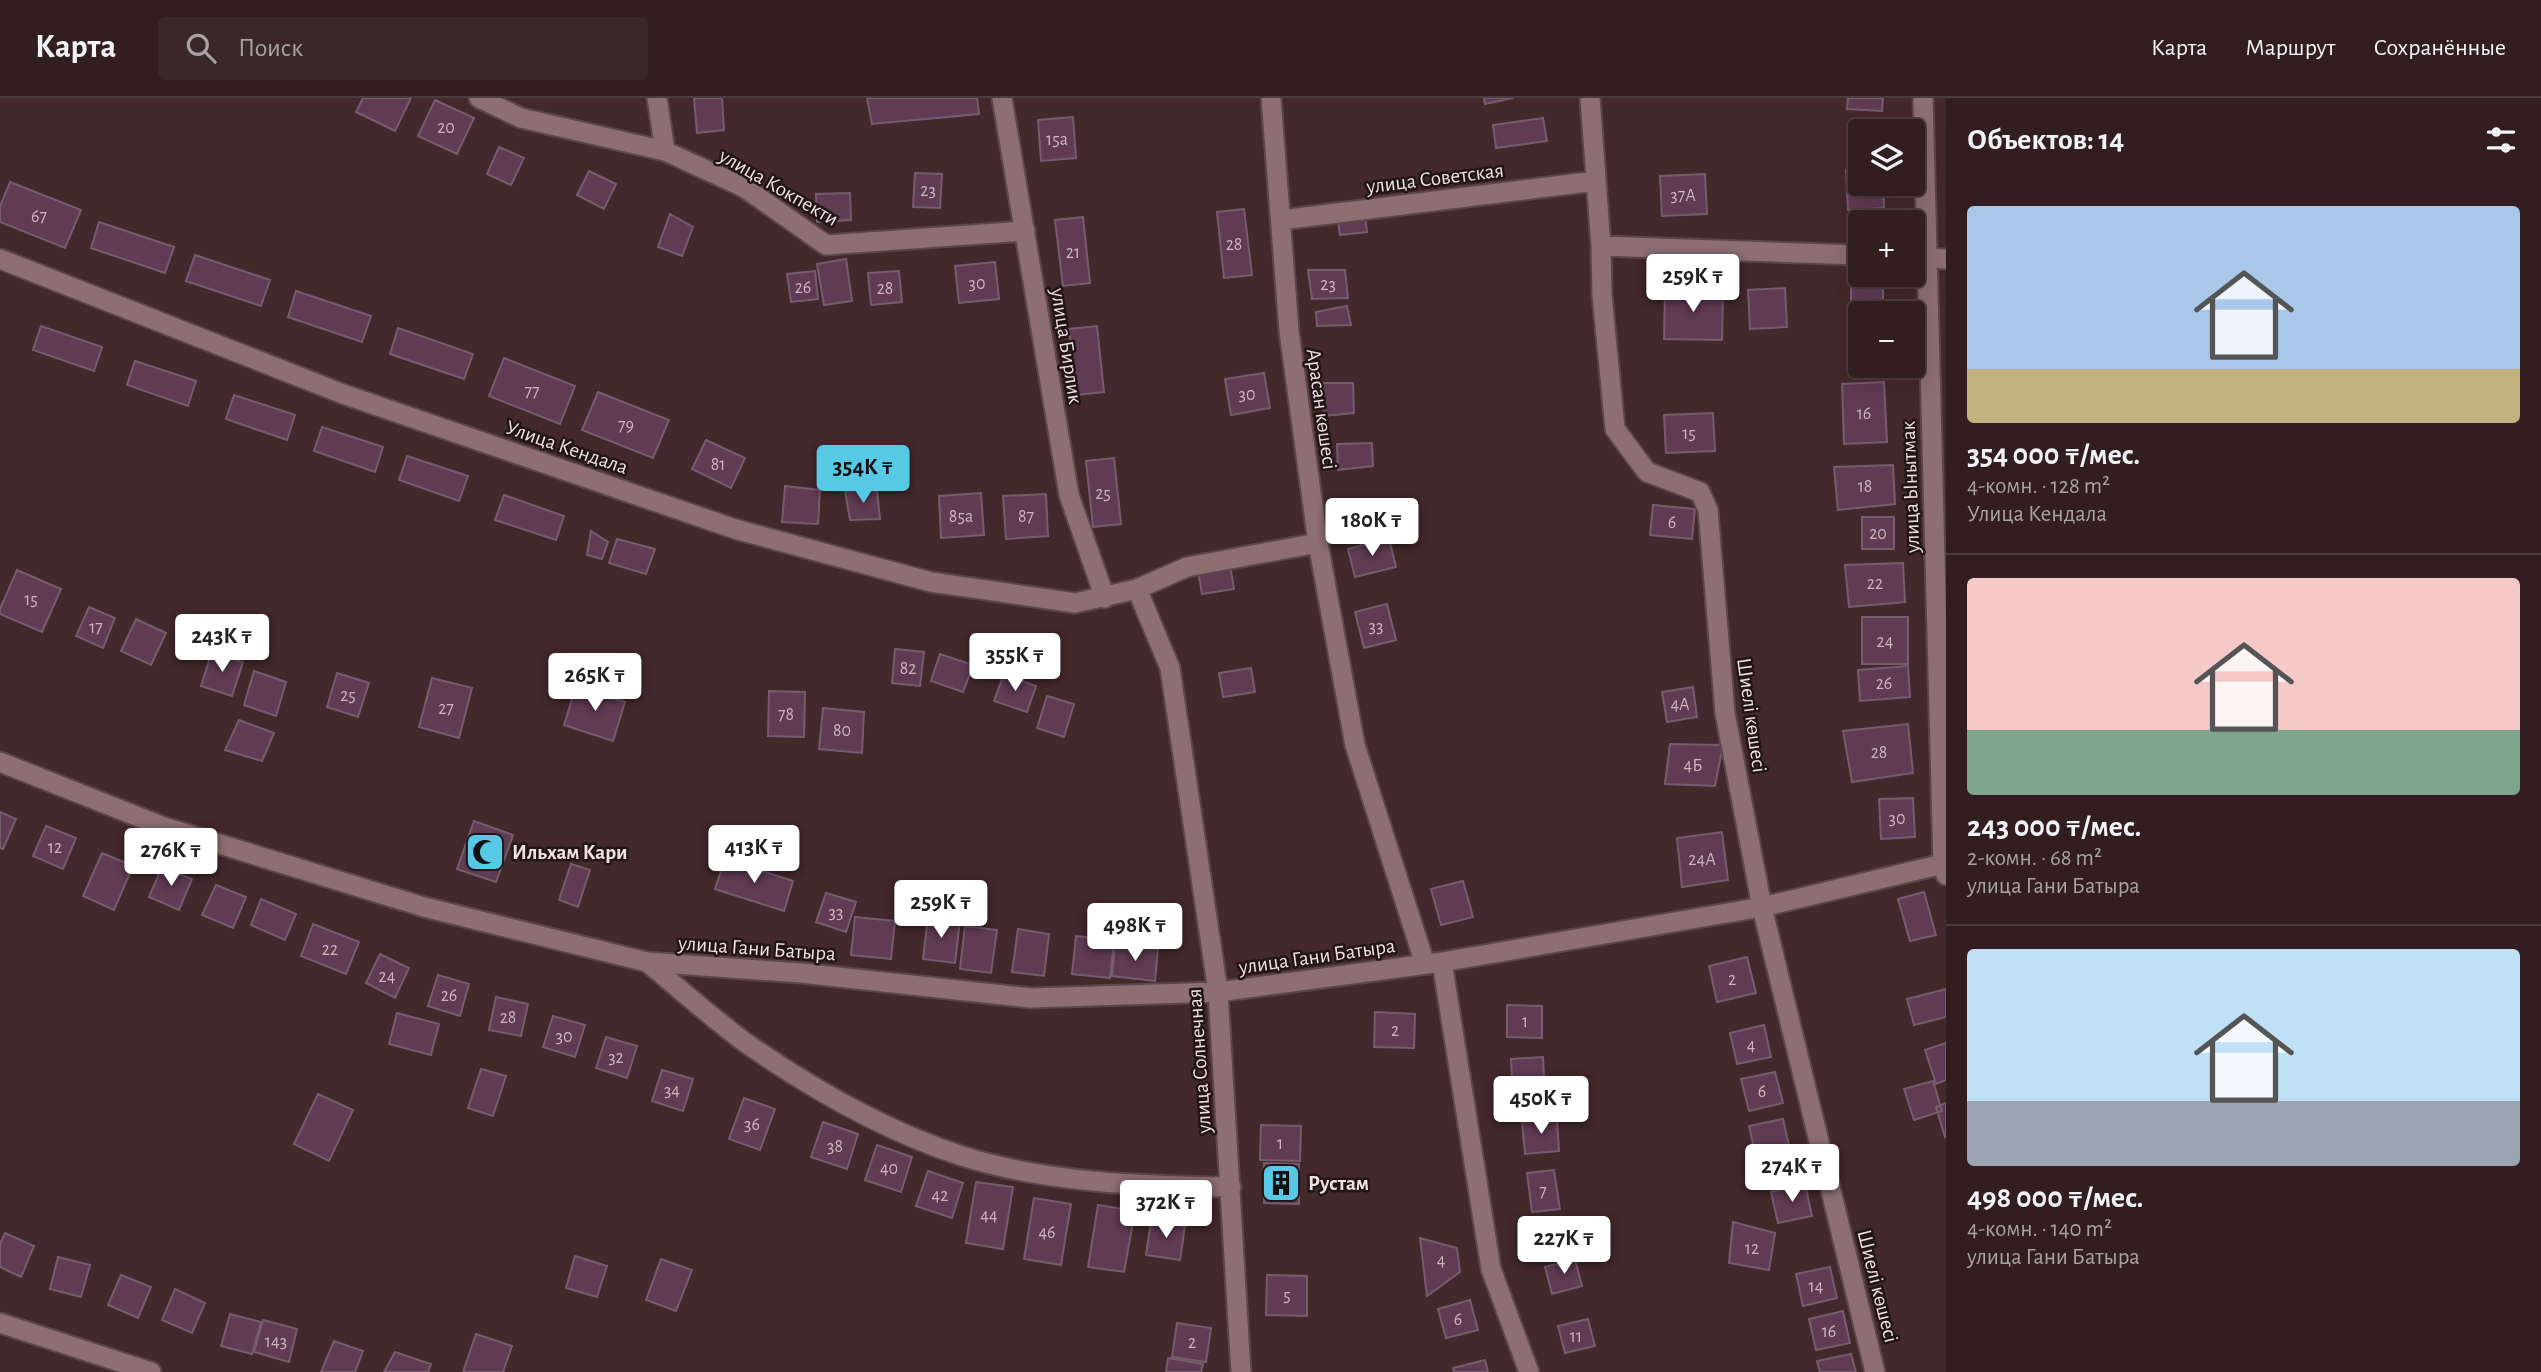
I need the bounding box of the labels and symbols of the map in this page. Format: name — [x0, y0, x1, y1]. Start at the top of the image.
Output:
house number: 20 — [437, 119, 455, 137]
house number: 15а — [1046, 131, 1068, 149]
street label: улица Кокпекти — [715, 144, 842, 230]
street label: улица Советская — [1364, 160, 1505, 197]
house number: 23 — [920, 182, 936, 200]
house number: 37А — [1670, 187, 1696, 205]
house number: 67 — [31, 208, 47, 226]
house number: 28 — [1226, 236, 1242, 254]
house number: 21 — [1066, 244, 1080, 262]
pin: 259K ₸ — [1636, 254, 1750, 314]
house number: 30 — [969, 275, 985, 293]
house number: 23 — [1320, 276, 1336, 294]
house number: 26 — [795, 279, 811, 297]
house number: 28 — [877, 280, 893, 298]
street label: улица Бирлик — [1047, 286, 1086, 406]
street label: Арасан көшесі — [1303, 347, 1340, 471]
house number: 77 — [524, 383, 540, 401]
house number: 30 — [1239, 386, 1255, 404]
house number: 16 — [1857, 405, 1871, 423]
street label: Улица Кендала — [503, 417, 631, 478]
house number: 79 — [618, 417, 634, 435]
street label: улица Ынытмак — [1898, 420, 1923, 554]
house number: 15 — [1682, 425, 1696, 443]
pin: 354K ₸ — [806, 446, 920, 505]
house number: 81 — [711, 456, 725, 474]
house number: 18 — [1858, 478, 1872, 496]
house number: 25 — [1095, 485, 1111, 503]
pin: 180K ₸ — [1315, 498, 1429, 558]
house number: 85а — [949, 508, 973, 526]
house number: 87 — [1018, 508, 1034, 526]
house number: 6 — [1668, 514, 1676, 532]
house number: 20 — [1869, 525, 1887, 543]
house number: 22 — [1867, 575, 1883, 593]
house number: 15 — [24, 591, 38, 609]
pin: 243K ₸ — [165, 614, 279, 674]
house number: 33 — [1369, 618, 1383, 636]
house number: 17 — [89, 619, 103, 637]
house number: 24 — [1877, 633, 1894, 651]
pin: 355K ₸ — [958, 634, 1072, 693]
pin: 265K ₸ — [538, 654, 652, 713]
street label: Шиелі көшесі — [1733, 656, 1770, 774]
house number: 82 — [900, 660, 916, 678]
house number: 26 — [1876, 675, 1892, 693]
house number: 25 — [340, 687, 356, 705]
house number: 4А — [1670, 696, 1690, 714]
house number: 27 — [438, 700, 454, 718]
house number: 78 — [778, 706, 794, 724]
house number: 80 — [833, 722, 851, 740]
house number: 28 — [1871, 744, 1887, 762]
house number: 4Б — [1684, 757, 1702, 775]
house number: 30 — [1889, 810, 1905, 828]
pin: 413K ₸ — [697, 826, 811, 885]
pin: 276K ₸ — [114, 828, 228, 888]
mosque icon: Ильхам Кари — [464, 831, 506, 873]
house number: 12 — [48, 839, 62, 857]
place label: Ильхам Кари — [512, 842, 628, 863]
house number: 24А — [1688, 851, 1716, 869]
pin: 259K ₸ — [884, 880, 998, 940]
house number: 33 — [829, 904, 843, 922]
pin: 498K ₸ — [1078, 904, 1192, 963]
street label: улица Гани Батыра — [677, 932, 837, 965]
street label: улица Гани Батыра — [1236, 935, 1397, 978]
house number: 22 — [322, 941, 338, 959]
house number: 24 — [379, 968, 396, 986]
house number: 2 — [1728, 971, 1736, 989]
house number: 26 — [441, 987, 457, 1005]
street label: улица Солнечная — [1184, 988, 1215, 1135]
house number: 28 — [500, 1009, 516, 1027]
house number: 1 — [1522, 1013, 1528, 1031]
house number: 2 — [1391, 1022, 1399, 1040]
house number: 30 — [556, 1028, 572, 1046]
house number: 4 — [1747, 1037, 1756, 1055]
house number: 32 — [608, 1049, 624, 1067]
pin: 450K ₸ — [1484, 1076, 1598, 1136]
house number: 34 — [664, 1082, 680, 1100]
house number: 6 — [1758, 1083, 1766, 1101]
house number: 36 — [744, 1116, 760, 1134]
house number: 1 — [1277, 1135, 1283, 1153]
house number: 38 — [827, 1138, 843, 1156]
pin: 274K ₸ — [1735, 1144, 1849, 1204]
house number: 40 — [880, 1160, 898, 1178]
building icon: Рустам — [1260, 1162, 1302, 1204]
place label: Рустам — [1308, 1173, 1369, 1194]
pin: 372K ₸ — [1109, 1180, 1223, 1240]
house number: 7 — [1539, 1183, 1547, 1201]
house number: 42 — [932, 1187, 948, 1205]
house number: 44 — [980, 1207, 998, 1225]
pin: 227K ₸ — [1507, 1216, 1621, 1276]
house number: 46 — [1038, 1224, 1056, 1242]
street label: Шиелі көшесі — [1853, 1227, 1902, 1345]
house number: 12 — [1745, 1240, 1759, 1258]
house number: 4 — [1437, 1252, 1446, 1270]
house number: 14 — [1809, 1278, 1824, 1296]
house number: 5 — [1283, 1287, 1291, 1305]
house number: 6 — [1454, 1311, 1462, 1329]
house number: 16 — [1822, 1323, 1836, 1341]
house number: 11 — [1570, 1328, 1582, 1346]
house number: 143 — [265, 1333, 287, 1351]
house number: 2 — [1188, 1334, 1196, 1352]

